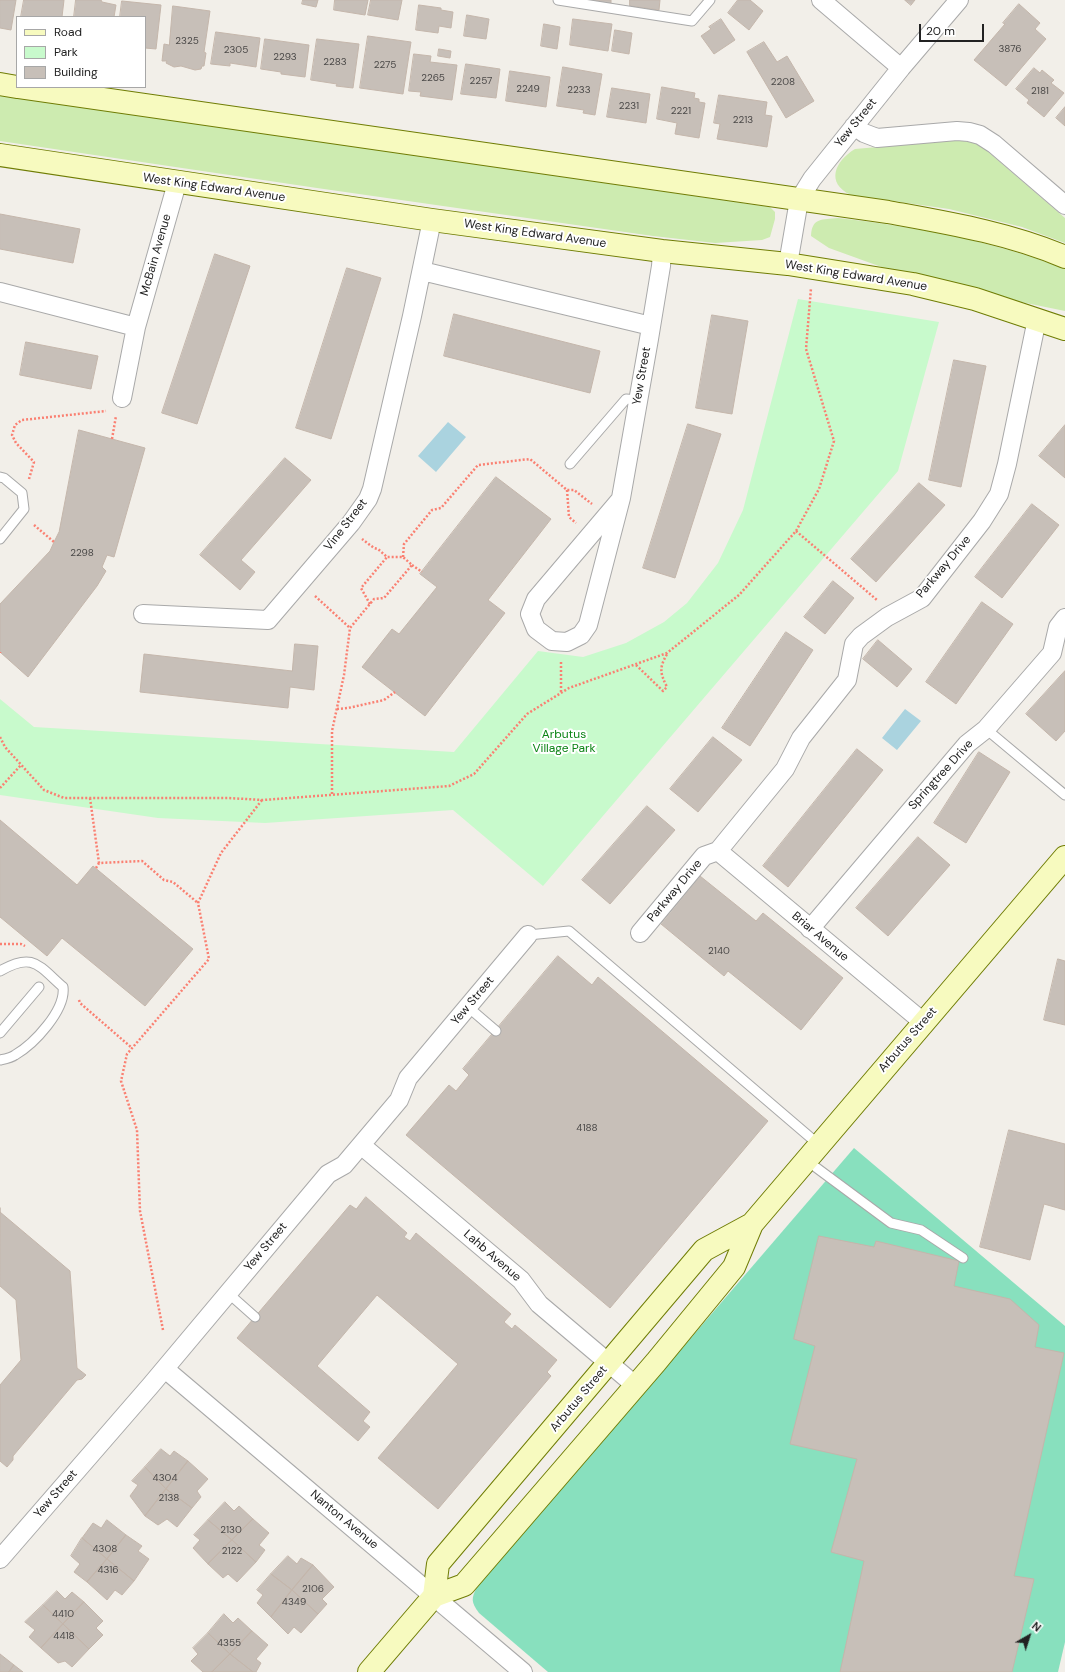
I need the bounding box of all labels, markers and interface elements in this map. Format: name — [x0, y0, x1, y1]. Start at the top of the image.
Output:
legend — [16, 16, 146, 88]
scale bar — [921, 16, 986, 42]
text: 20 m — [926, 23, 955, 39]
text: Road — [54, 24, 82, 40]
house number: 2325 — [175, 35, 199, 47]
house number: 3876 — [998, 43, 1022, 55]
text: Park — [54, 44, 78, 60]
house number: 2305 — [224, 44, 248, 56]
house number: 2293 — [273, 51, 297, 63]
house number: 2283 — [323, 56, 347, 68]
house number: 2275 — [374, 59, 396, 71]
text: Building — [54, 64, 98, 80]
house number: 2265 — [421, 72, 445, 84]
house number: 2257 — [470, 75, 492, 87]
house number: 2208 — [771, 76, 795, 88]
house number: 2249 — [516, 83, 540, 95]
house number: 2233 — [567, 84, 591, 96]
house number: 2181 — [1031, 85, 1049, 97]
street label: Yew Street — [832, 96, 880, 150]
house number: 2231 — [619, 100, 639, 112]
house number: 2221 — [671, 105, 691, 117]
house number: 2213 — [733, 114, 753, 126]
street label: West King Edward Avenue — [142, 171, 286, 205]
street label: McBain Avenue — [137, 212, 175, 298]
street label: West King Edward Avenue — [463, 217, 607, 251]
street label: West King Edward Avenue — [784, 258, 928, 294]
street label: Yew Street — [630, 346, 654, 406]
street label: Vine Street — [321, 496, 371, 554]
street label: Parkway Drive — [914, 533, 974, 601]
house number: 2298 — [70, 547, 94, 559]
park label: Arbutus Village Park — [533, 728, 595, 756]
street label: Springtree Drive — [906, 737, 976, 813]
street label: Parkway Drive — [645, 857, 705, 925]
street label: Briar Avenue — [789, 909, 851, 965]
house number: 2140 — [708, 945, 730, 957]
street label: Yew Street — [449, 974, 497, 1028]
street label: Arbutus Street — [876, 1004, 940, 1076]
house number: 4188 — [576, 1122, 598, 1134]
street label: Yew Street — [242, 1220, 290, 1274]
street label: Lahb Avenue — [460, 1227, 524, 1285]
street label: Arbutus Street — [547, 1363, 611, 1435]
street label: Yew Street — [31, 1467, 81, 1521]
house number: 4304 — [153, 1472, 177, 1484]
street label: Nanton Avenue — [307, 1487, 381, 1553]
house number: 2138 — [159, 1492, 179, 1504]
house number: 2130 — [220, 1524, 242, 1536]
house number: 4308 — [93, 1543, 117, 1555]
house number: 2122 — [222, 1545, 242, 1557]
house number: 4316 — [97, 1564, 119, 1576]
house number: 2106 — [302, 1583, 324, 1595]
house number: 4349 — [282, 1596, 306, 1608]
house number: 4410 — [52, 1608, 74, 1620]
north arrow — [1009, 1616, 1049, 1656]
text: N — [1029, 1619, 1044, 1635]
house number: 4418 — [53, 1630, 75, 1642]
house number: 4355 — [217, 1637, 241, 1649]

